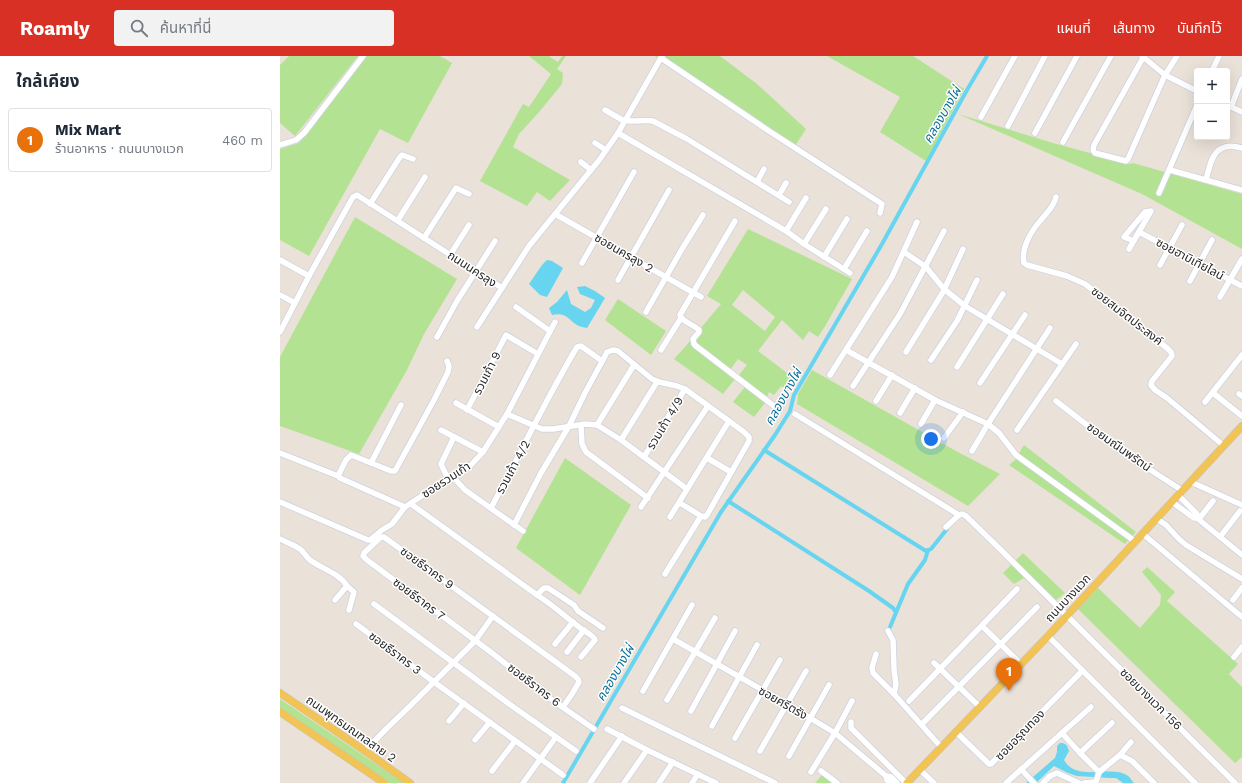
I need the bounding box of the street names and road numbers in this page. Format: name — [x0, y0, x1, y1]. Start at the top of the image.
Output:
street label: ซอยนครลุง 2 — [592, 231, 656, 275]
street label: ซอยฮาบิเทียไลน์ — [1153, 235, 1227, 283]
street label: ถนนนครลุง — [445, 248, 499, 290]
street label: ซอยสมจิตประสงค์ — [1088, 284, 1166, 348]
street label: รวมเก้า 9 — [470, 349, 504, 397]
street label: รวมเก้า 4/9 — [644, 394, 686, 452]
street label: ซอยมณีนพรัตน์ — [1084, 420, 1154, 474]
street label: รวมเก้า 4/2 — [493, 438, 533, 496]
street label: ซอยรวมเก้า — [419, 459, 473, 501]
street label: ซอยธีราคร 9 — [398, 544, 456, 592]
street label: ถนนบางแวก — [1042, 571, 1094, 625]
street label: ซอยธีราคร 7 — [390, 575, 448, 623]
street label: ซอยธีราคร 3 — [366, 629, 424, 677]
street label: ซอยธีราคร 6 — [505, 661, 563, 709]
street label: ซอยบางแวก 156 — [1117, 665, 1185, 733]
street label: ซอยศรีตรัง — [756, 683, 810, 723]
street label: ถนนพุทธมณฑลสาย 2 — [303, 693, 399, 765]
street label: ซอยอรุณทอง — [992, 707, 1048, 763]

